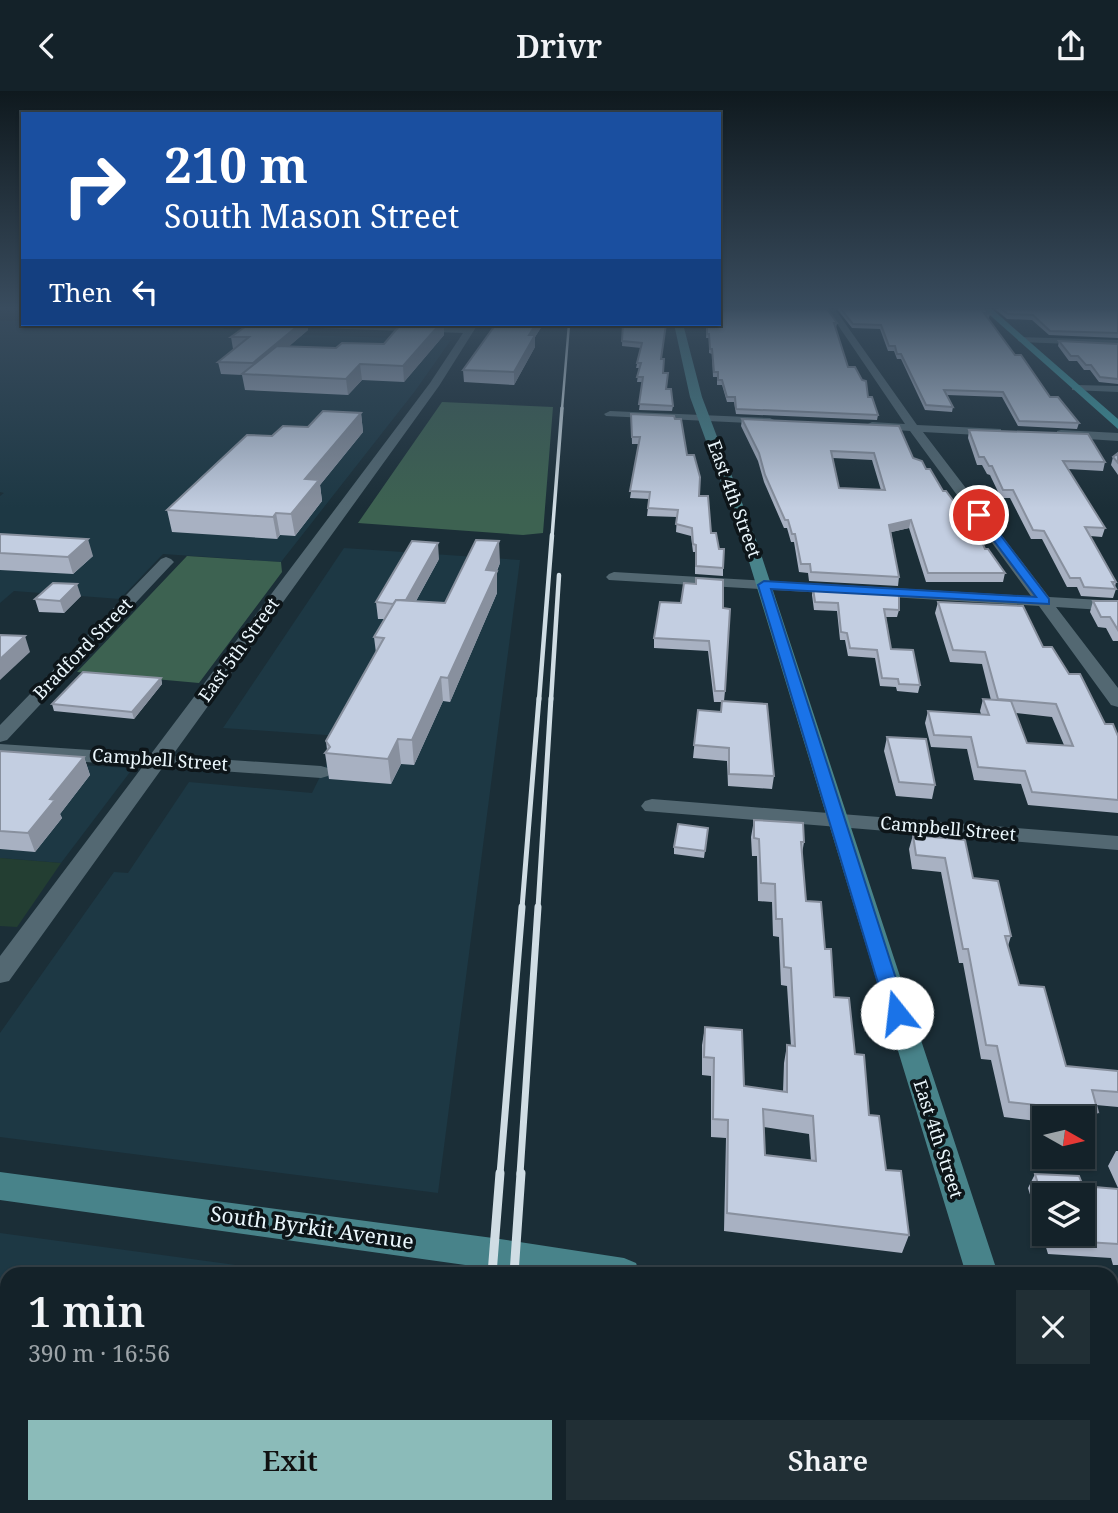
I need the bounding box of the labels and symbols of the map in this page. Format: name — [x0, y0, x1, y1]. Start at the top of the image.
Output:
street label: East 4th Street — [703, 437, 767, 561]
pin — [949, 485, 1009, 545]
street label: Bradford Street — [28, 592, 137, 704]
street label: East 5th Street — [192, 593, 284, 706]
street label: Campbell Street — [91, 742, 229, 776]
street label: Campbell Street — [879, 810, 1017, 846]
position arrow — [860, 976, 934, 1050]
street label: East 4th Street — [909, 1076, 969, 1201]
north arrow — [1032, 1106, 1096, 1169]
street label: South Byrkit Avenue — [209, 1199, 416, 1255]

